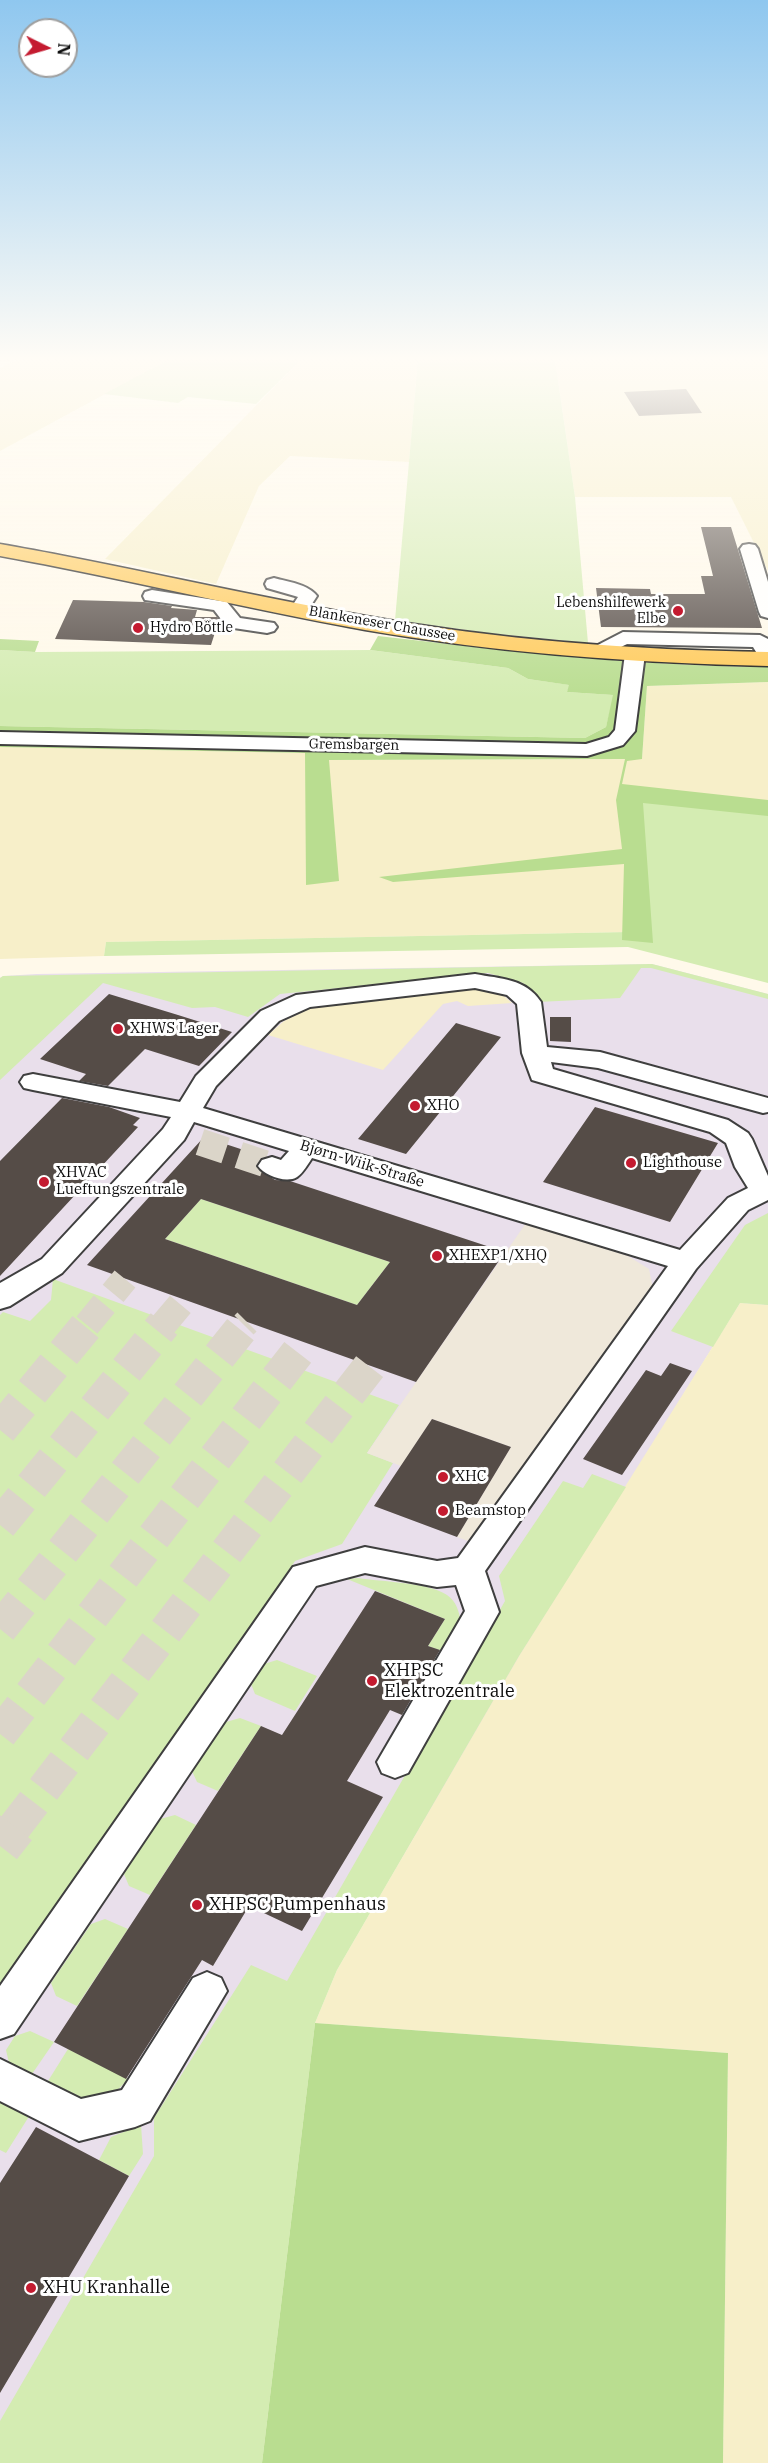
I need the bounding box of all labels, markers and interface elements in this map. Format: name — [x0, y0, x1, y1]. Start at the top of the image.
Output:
north arrow — [18, 18, 78, 78]
text: N — [53, 42, 74, 57]
place label: Lebenshilfewerk Elbe — [556, 595, 666, 628]
street label: Blankeneser Chaussee — [307, 603, 457, 645]
marker: Lebenshilfewerk Elbe — [671, 604, 685, 618]
place label: Hydro Böttle — [150, 620, 233, 636]
marker: Hydro Böttle — [131, 621, 145, 635]
street label: Gremsbargen — [309, 736, 399, 754]
place label: XHWS Lager — [130, 1020, 218, 1038]
marker: XHWS Lager — [111, 1022, 125, 1036]
place label: XHO — [427, 1097, 460, 1115]
marker: XHO — [408, 1099, 422, 1113]
street label: Bjørn-Wiik-Straße — [298, 1137, 426, 1191]
place label: Lighthouse — [643, 1154, 722, 1172]
marker: Lighthouse — [624, 1156, 638, 1170]
place label: XHVAC Lueftungszentrale — [56, 1164, 184, 1199]
marker: XHVAC Lueftungszentrale — [37, 1175, 51, 1189]
place label: XHEXP1/XHQ — [449, 1247, 547, 1265]
marker: XHEXP1/XHQ — [430, 1249, 444, 1263]
place label: XHC — [455, 1468, 487, 1486]
marker: XHC — [436, 1470, 450, 1484]
place label: Beamstop — [455, 1502, 526, 1520]
marker: Beamstop — [436, 1504, 450, 1518]
place label: XHPSC Elektrozentrale — [384, 1660, 515, 1702]
marker: XHPSC Elektrozentrale — [365, 1674, 379, 1688]
place label: XHPSC Pumpenhaus — [209, 1894, 386, 1916]
marker: XHPSC Pumpenhaus — [190, 1898, 204, 1912]
place label: XHU Kranhalle — [43, 2277, 170, 2299]
marker: XHU Kranhalle — [24, 2281, 38, 2295]

